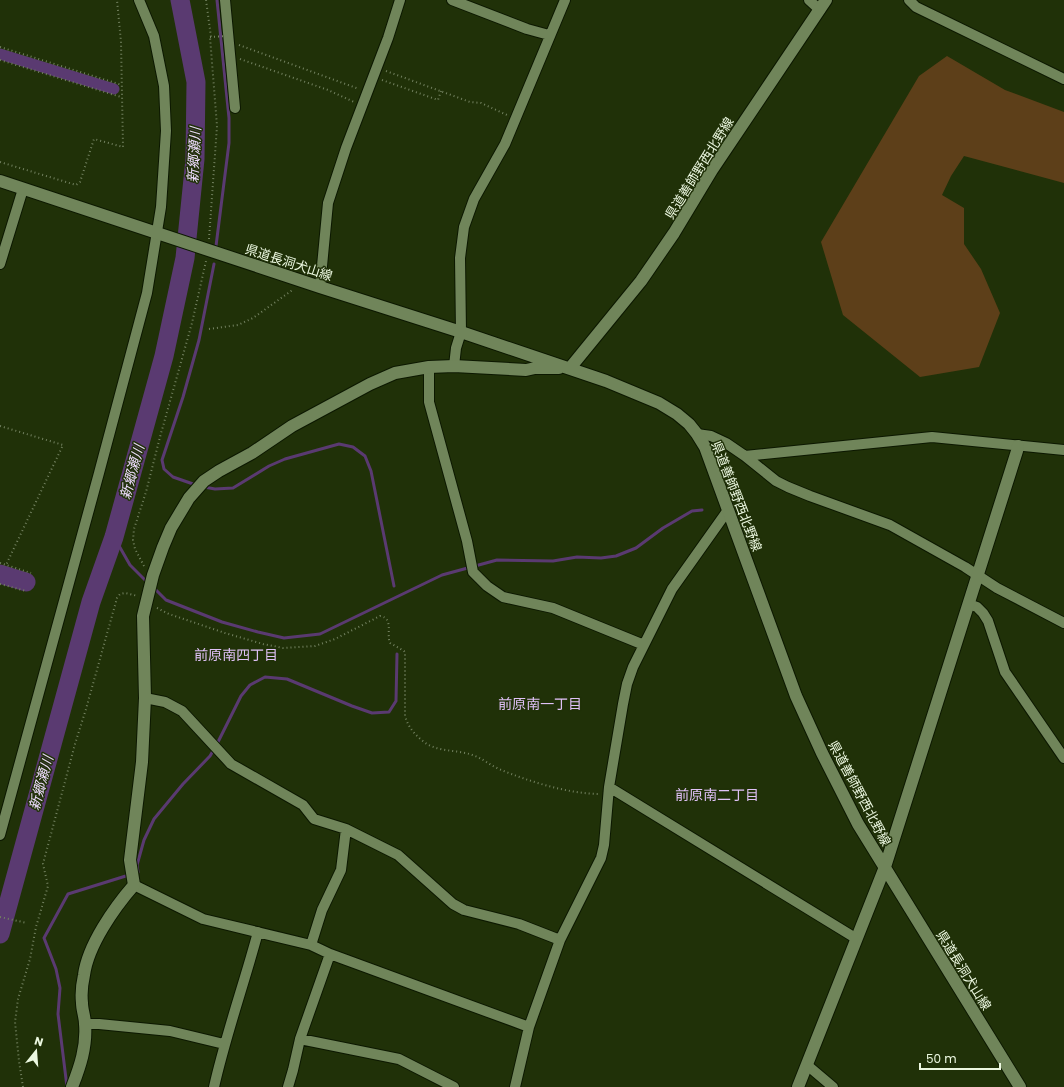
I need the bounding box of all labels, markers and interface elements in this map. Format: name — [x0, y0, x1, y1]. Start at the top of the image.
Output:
street label: 県道善師野西北野線 — [660, 114, 738, 223]
water label: 新郷瀬川 — [183, 125, 206, 183]
street label: 県道長洞犬山線 — [243, 239, 335, 286]
street label: 県道善師野西北野線 — [707, 438, 766, 554]
water label: 新郷瀬川 — [115, 440, 149, 502]
district label: 前原南四丁目 — [194, 645, 278, 665]
district label: 前原南一丁目 — [498, 694, 582, 714]
street label: 県道善師野西北野線 — [824, 737, 895, 849]
water label: 新郷瀬川 — [24, 751, 58, 813]
district label: 前原南二丁目 — [675, 785, 759, 805]
street label: 県道長洞犬山線 — [931, 927, 996, 1014]
north arrow — [16, 1031, 56, 1071]
text: N — [33, 1033, 45, 1050]
scale bar — [920, 1045, 1000, 1071]
text: 50 m — [926, 1050, 957, 1067]

